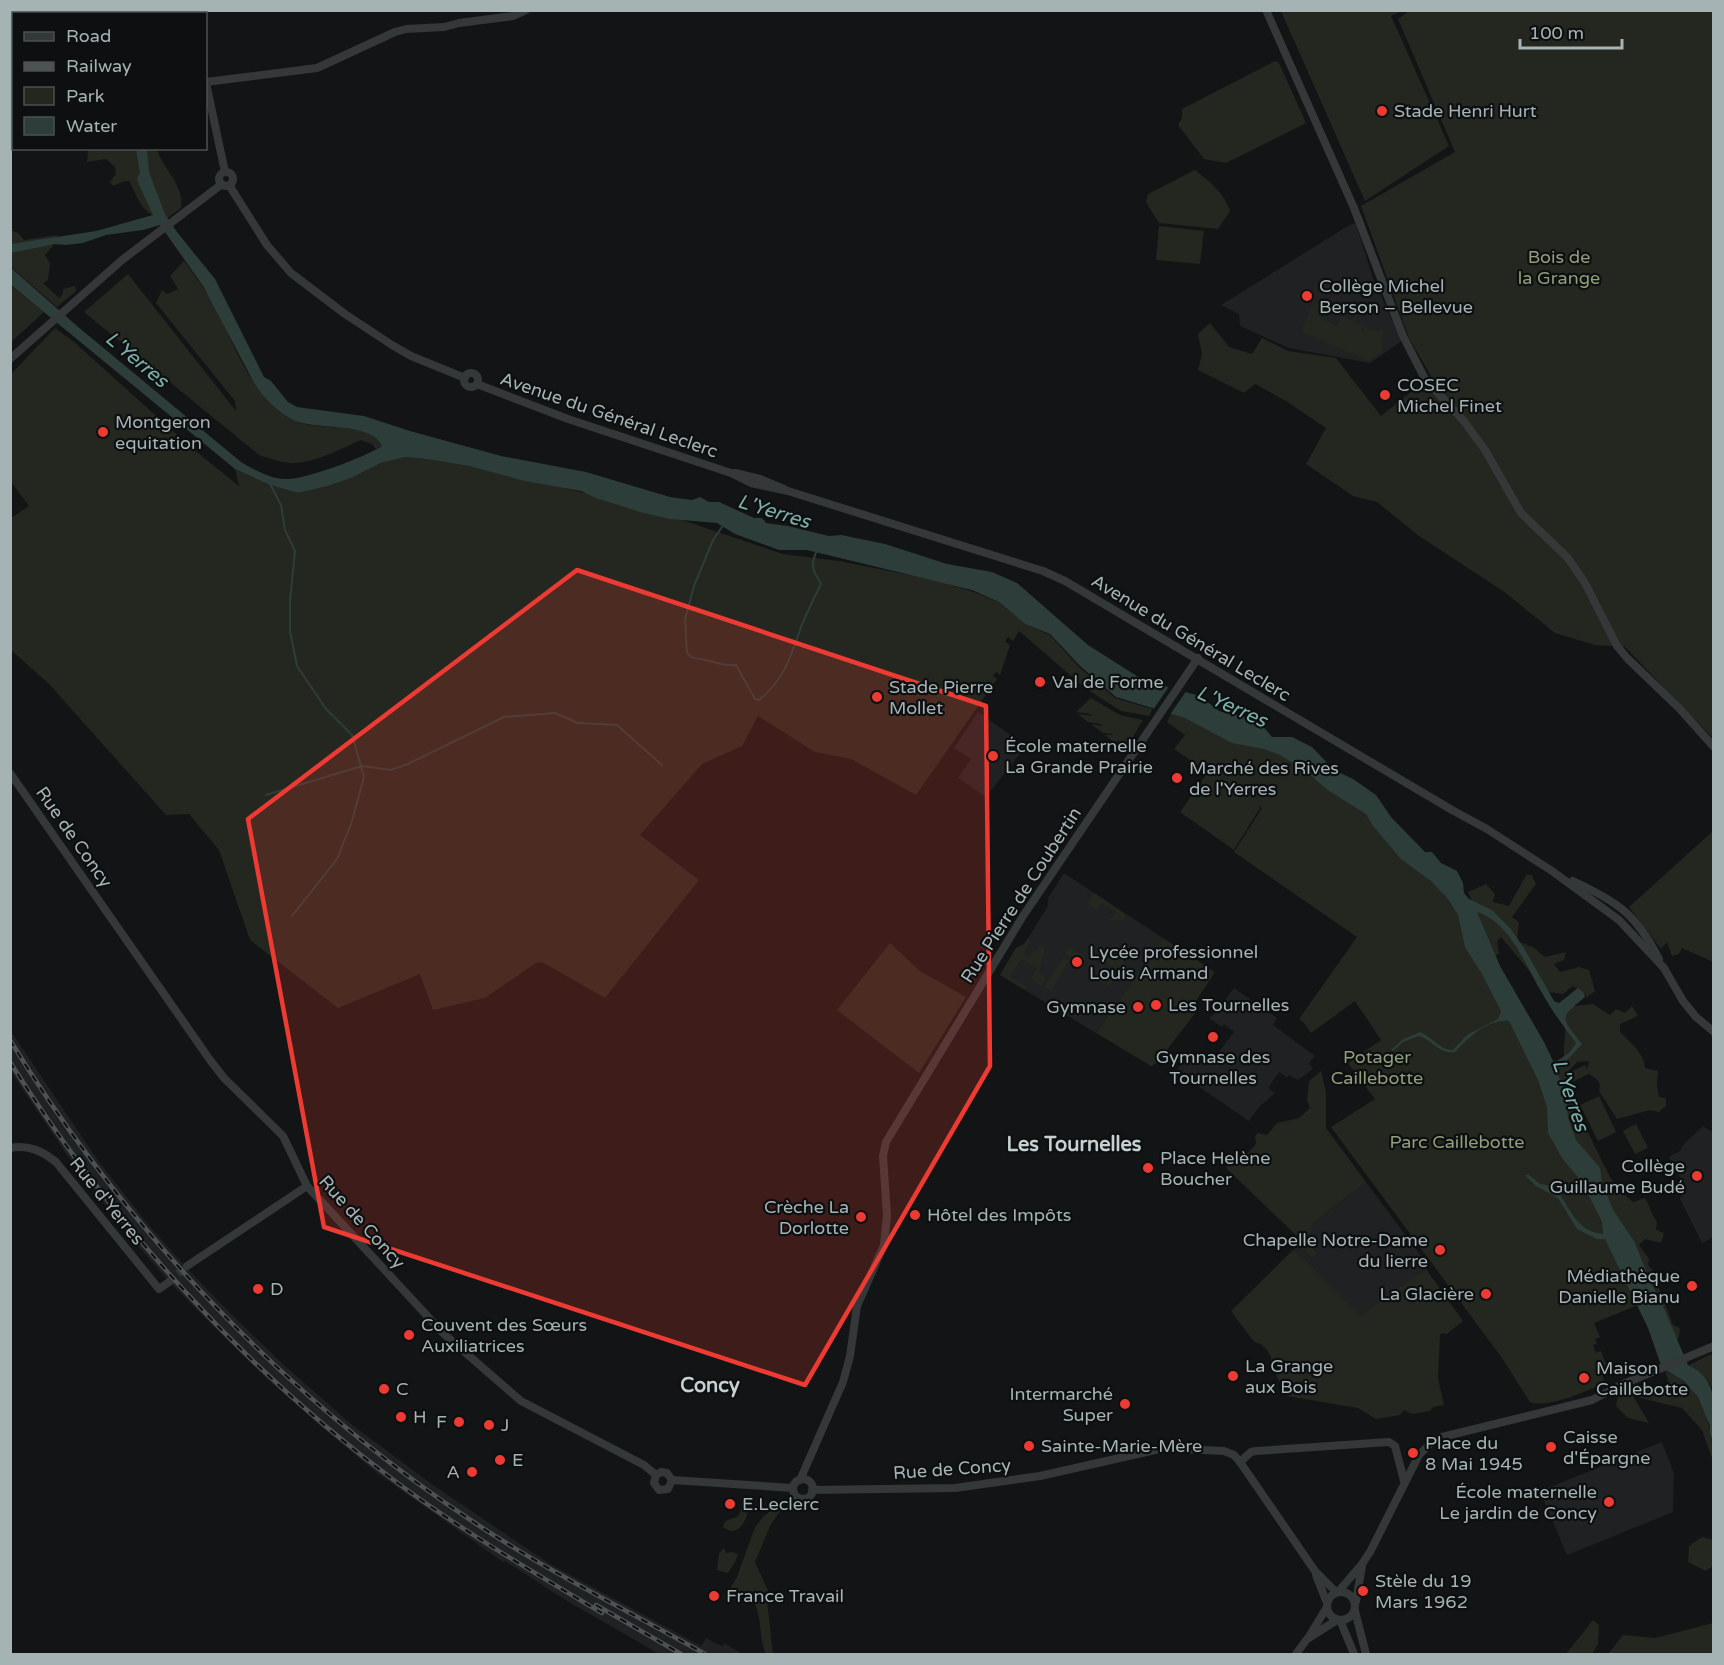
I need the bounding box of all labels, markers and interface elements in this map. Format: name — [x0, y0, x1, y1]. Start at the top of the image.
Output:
legend — [12, 12, 207, 150]
scale bar — [1520, 12, 1622, 50]
text: 100 m — [1529, 22, 1584, 44]
text: Road — [66, 25, 111, 47]
text: Railway — [66, 55, 132, 77]
text: Park — [66, 85, 105, 107]
place label: Stade Henri Hurt — [1394, 100, 1537, 122]
marker: Stade Henri Hurt — [1375, 104, 1389, 118]
text: Water — [66, 115, 117, 137]
park label: Bois de la Grange — [1518, 246, 1600, 289]
place label: Collège Michel Berson – Bellevue — [1319, 275, 1473, 318]
marker: Collège Michel Berson – Bellevue — [1300, 289, 1314, 303]
water label: L'Yerres — [100, 327, 174, 394]
street label: Avenue du Général Leclerc — [497, 367, 721, 463]
place label: COSEC Michel Finet — [1397, 374, 1502, 417]
marker: COSEC Michel Finet — [1378, 388, 1392, 402]
place label: Montgeron equitation — [115, 411, 211, 454]
marker: Montgeron equitation — [96, 425, 110, 439]
water label: L'Yerres — [735, 490, 814, 535]
street label: Avenue du Général Leclerc — [1087, 570, 1295, 706]
place label: Val de Forme — [1052, 671, 1164, 693]
marker: Val de Forme — [1033, 675, 1047, 689]
place label: Stade Pierre Mollet — [889, 676, 993, 719]
water label: L'Yerres — [1193, 681, 1272, 734]
marker: Stade Pierre Mollet — [870, 690, 884, 704]
place label: École maternelle La Grande Prairie — [1005, 735, 1153, 778]
marker: École maternelle La Grande Prairie — [986, 749, 1000, 763]
place label: Marché des Rives de l'Yerres — [1189, 757, 1339, 800]
marker: Marché des Rives de l'Yerres — [1170, 771, 1184, 785]
street label: Rue de Concy — [31, 782, 117, 892]
street label: Rue Pierre de Coubertin — [956, 803, 1086, 987]
place label: Lycée professionnel Louis Armand — [1089, 941, 1258, 984]
marker: Lycée professionnel Louis Armand — [1070, 955, 1084, 969]
place label: Les Tournelles — [1168, 994, 1289, 1016]
place label: Gymnase — [1046, 996, 1126, 1018]
marker: Les Tournelles — [1149, 998, 1163, 1012]
marker: Gymnase — [1131, 1000, 1145, 1014]
marker: Gymnase des Tournelles — [1206, 1030, 1220, 1044]
place label: Gymnase des Tournelles — [1156, 1046, 1270, 1089]
park label: Potager Caillebotte — [1331, 1046, 1423, 1089]
water label: L'Yerres — [1547, 1056, 1594, 1136]
park label: Parc Caillebotte — [1390, 1131, 1524, 1153]
district label: Les Tournelles — [1007, 1133, 1142, 1157]
place label: Place Helène Boucher — [1160, 1147, 1270, 1190]
street label: Rue d'Yerres — [65, 1153, 149, 1249]
place label: Collège Guillaume Budé — [1550, 1155, 1685, 1198]
marker: Place Helène Boucher — [1141, 1161, 1155, 1175]
marker: Collège Guillaume Budé — [1690, 1169, 1704, 1183]
street label: Rue de Concy — [314, 1171, 410, 1274]
place label: Crèche La Dorlotte — [764, 1196, 849, 1239]
place label: Hôtel des Impôts — [927, 1204, 1071, 1226]
marker: Hôtel des Impôts — [908, 1208, 922, 1222]
marker: Crèche La Dorlotte — [854, 1210, 868, 1224]
place label: Chapelle Notre-Dame du lierre — [1243, 1229, 1428, 1272]
marker: Chapelle Notre-Dame du lierre — [1433, 1243, 1447, 1257]
place label: Médiathèque Danielle Bianu — [1558, 1265, 1680, 1308]
place label: D — [270, 1278, 284, 1300]
marker: Médiathèque Danielle Bianu — [1685, 1279, 1699, 1293]
marker: D — [251, 1282, 265, 1296]
place label: La Glacière — [1380, 1283, 1474, 1305]
marker: La Glacière — [1479, 1287, 1493, 1301]
place label: Couvent des Sœurs Auxiliatrices — [421, 1314, 587, 1357]
marker: Couvent des Sœurs Auxiliatrices — [402, 1328, 416, 1342]
place label: La Grange aux Bois — [1245, 1355, 1333, 1398]
place label: Maison Caillebotte — [1596, 1357, 1688, 1400]
marker: La Grange aux Bois — [1226, 1369, 1240, 1383]
marker: Maison Caillebotte — [1577, 1371, 1591, 1385]
district label: Concy — [680, 1374, 740, 1398]
place label: C — [396, 1378, 409, 1400]
marker: C — [377, 1382, 391, 1396]
place label: Intermarché Super — [1009, 1383, 1113, 1426]
marker: Intermarché Super — [1118, 1397, 1132, 1411]
place label: H — [413, 1406, 427, 1428]
marker: H — [394, 1410, 408, 1424]
place label: F — [436, 1411, 447, 1433]
place label: J — [501, 1414, 509, 1436]
marker: F — [452, 1415, 466, 1429]
marker: J — [482, 1418, 496, 1432]
place label: Caisse d'Épargne — [1563, 1426, 1650, 1469]
place label: Place du 8 Mai 1945 — [1425, 1432, 1523, 1475]
place label: Sainte-Marie-Mère — [1041, 1435, 1202, 1457]
marker: Sainte-Marie-Mère — [1022, 1439, 1036, 1453]
marker: Caisse d'Épargne — [1544, 1440, 1558, 1454]
marker: Place du 8 Mai 1945 — [1406, 1446, 1420, 1460]
place label: E — [512, 1449, 523, 1471]
marker: E — [493, 1453, 507, 1467]
street label: Rue de Concy — [892, 1454, 1012, 1484]
place label: A — [447, 1461, 460, 1483]
marker: A — [465, 1465, 479, 1479]
place label: École maternelle Le jardin de Concy — [1439, 1481, 1597, 1524]
place label: E.Leclerc — [742, 1493, 819, 1515]
marker: École maternelle Le jardin de Concy — [1602, 1495, 1616, 1509]
marker: E.Leclerc — [723, 1497, 737, 1511]
place label: Stèle du 19 Mars 1962 — [1375, 1570, 1472, 1613]
marker: Stèle du 19 Mars 1962 — [1356, 1584, 1370, 1598]
place label: France Travail — [726, 1585, 844, 1607]
marker: France Travail — [707, 1589, 721, 1603]

